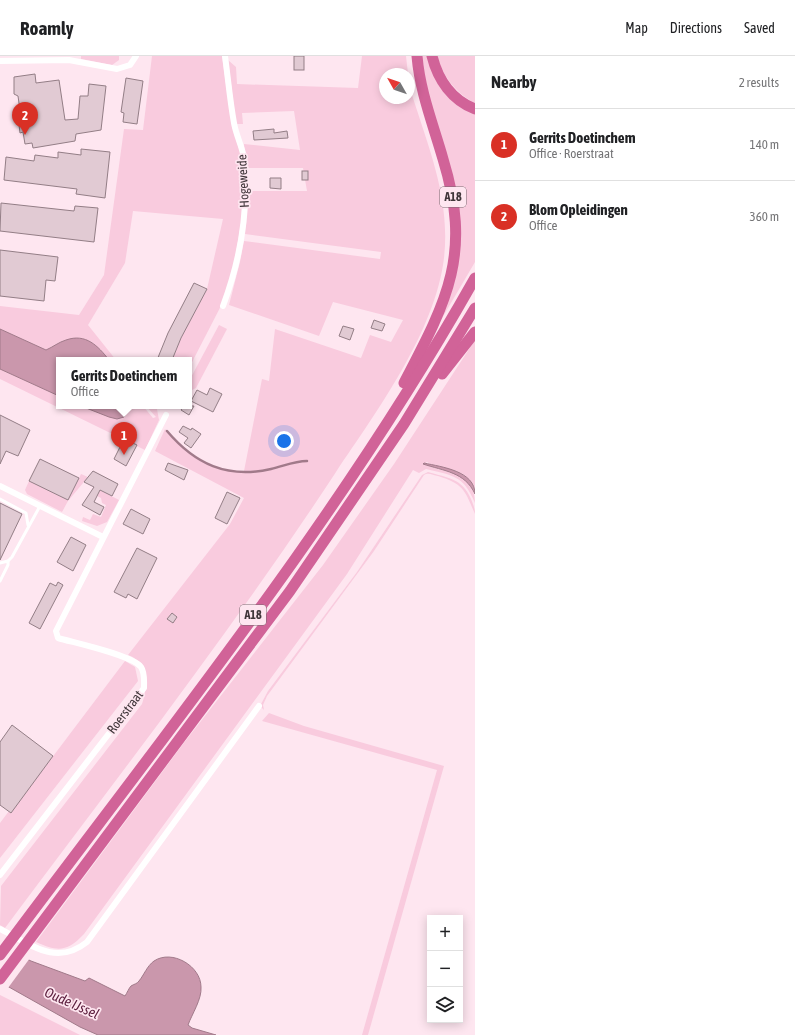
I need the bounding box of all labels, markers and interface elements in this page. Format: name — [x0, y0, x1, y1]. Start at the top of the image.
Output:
text: Roamly — [20, 17, 74, 39]
text: Map — [625, 20, 648, 36]
text: Directions — [670, 20, 722, 36]
text: Saved — [744, 20, 775, 36]
north arrow — [379, 68, 415, 104]
text: Nearby — [491, 72, 537, 92]
text: 2 results — [739, 75, 779, 90]
pin: 2 — [12, 102, 38, 135]
text: Gerrits Doetinchem — [529, 129, 635, 146]
text: 1 — [501, 137, 507, 152]
text: 140 m — [750, 137, 779, 152]
text: Office · Roerstraat — [529, 146, 614, 161]
street label: Hogeweide — [234, 154, 252, 208]
road number: A18 — [440, 187, 466, 207]
text: Blom Opleidingen — [529, 201, 628, 218]
text: 2 — [501, 209, 507, 224]
text: 360 m — [750, 209, 779, 224]
text: Office — [529, 218, 557, 233]
popup — [56, 357, 192, 409]
text: Gerrits Doetinchem — [71, 367, 177, 384]
text: Office — [71, 384, 99, 399]
pin: 1 — [111, 422, 137, 455]
your location — [274, 431, 294, 451]
road number: A18 — [240, 605, 266, 625]
street label: Roerstraat — [104, 687, 146, 737]
map controls — [427, 915, 463, 1023]
button: + — [427, 915, 463, 951]
button: − — [427, 951, 463, 987]
water label: Oude IJssel — [42, 984, 102, 1022]
button: layers — [427, 987, 463, 1023]

